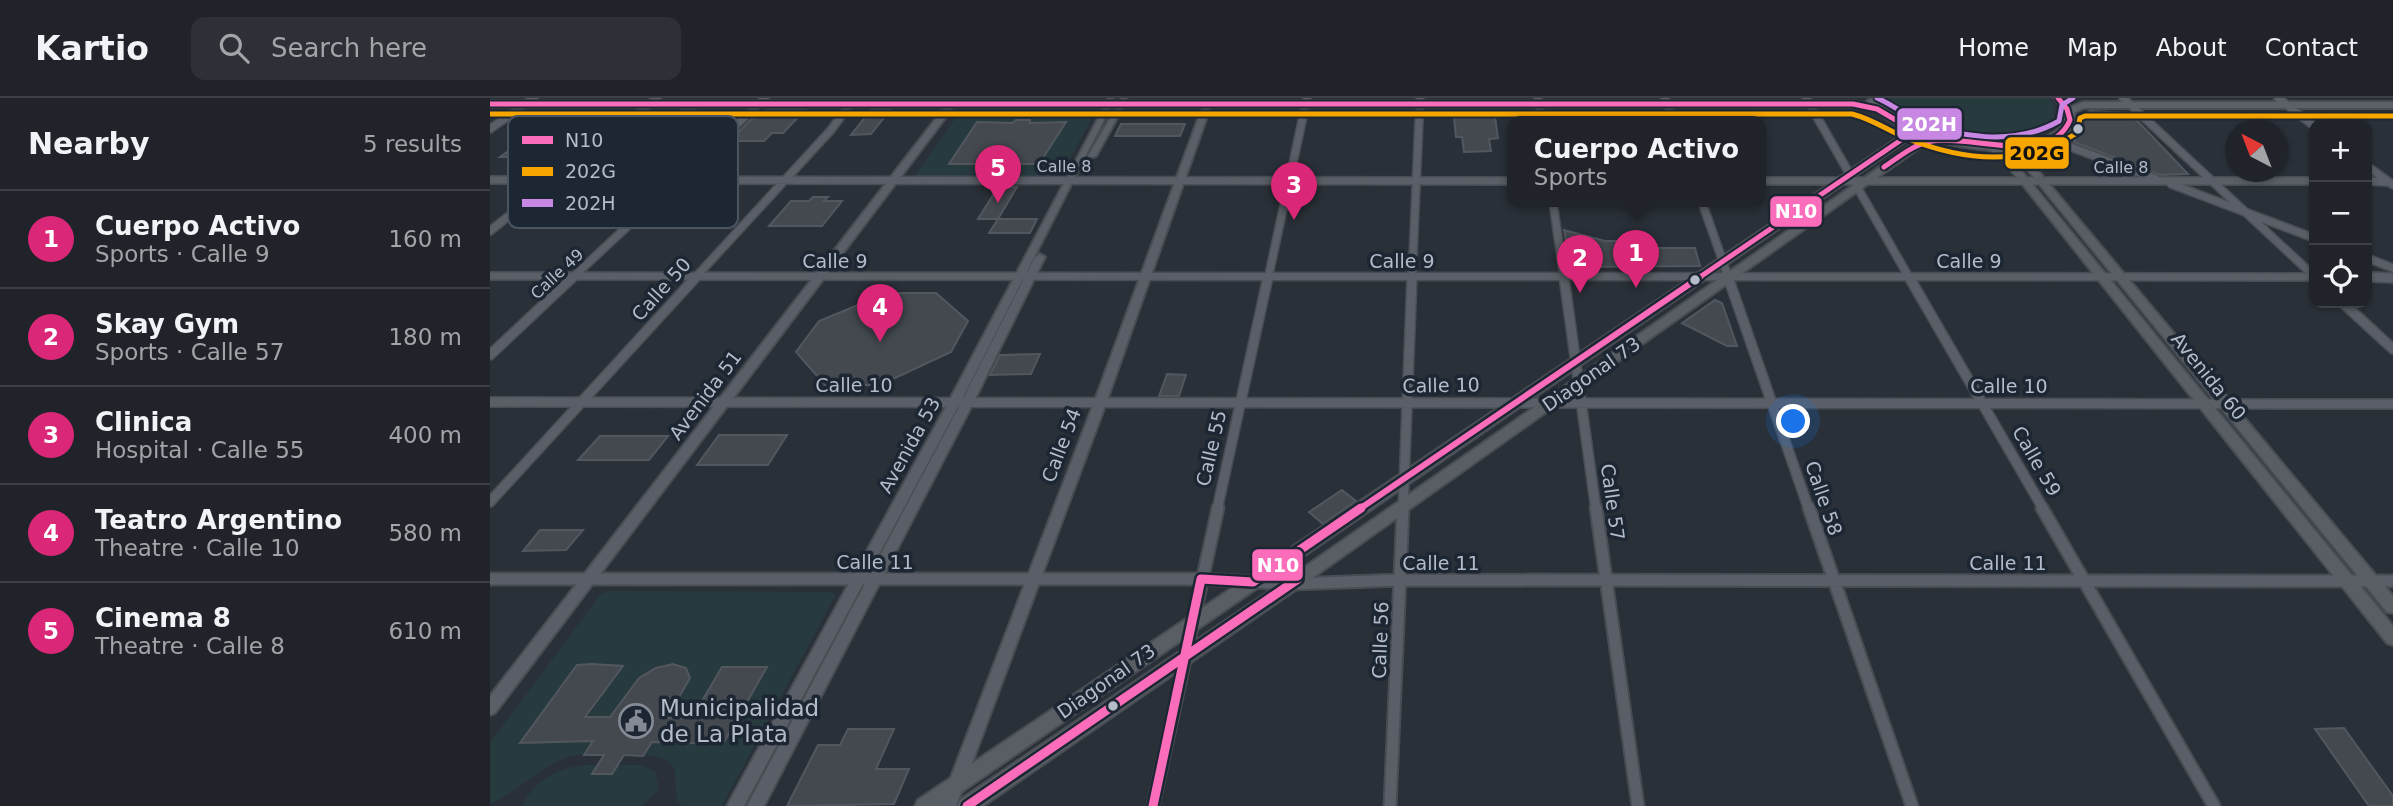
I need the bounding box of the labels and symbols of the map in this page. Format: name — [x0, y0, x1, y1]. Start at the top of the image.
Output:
line badge: 202H — [1896, 107, 1963, 141]
text: 202H — [1901, 113, 1957, 135]
legend — [508, 116, 738, 228]
north arrow — [2225, 119, 2288, 182]
unlabelled marker — [2071, 122, 2085, 136]
text: N10 — [565, 129, 603, 151]
line badge: 202G — [2004, 136, 2070, 170]
text: 202G — [2009, 142, 2065, 164]
pin: 5 — [975, 145, 1021, 203]
street label: Calle 8 — [1037, 157, 1091, 176]
street label: Calle 8 — [2094, 158, 2148, 177]
text: 202G — [565, 160, 616, 182]
pin: 3 — [1271, 162, 1317, 220]
text: 202H — [565, 192, 616, 214]
line badge: N10 — [1769, 195, 1823, 228]
text: N10 — [1775, 200, 1817, 222]
pin: 1 — [1613, 230, 1659, 288]
pin: 2 — [1557, 235, 1603, 293]
street label: Calle 49 — [527, 245, 587, 303]
street label: Calle 9 — [802, 250, 868, 272]
street label: Calle 9 — [1369, 250, 1435, 272]
street label: Calle 9 — [1936, 250, 2002, 272]
street label: Calle 50 — [627, 253, 695, 325]
unlabelled marker — [1688, 273, 1702, 287]
pin: 4 — [857, 284, 903, 342]
street label: Avenida 60 — [2167, 328, 2251, 424]
street label: Diagonal 73 — [1538, 332, 1644, 416]
street label: Avenida 51 — [664, 346, 746, 444]
street label: Calle 10 — [1402, 373, 1480, 397]
street label: Calle 10 — [815, 374, 893, 396]
street label: Calle 10 — [1970, 375, 2048, 397]
street label: Avenida 53 — [874, 393, 944, 497]
your location — [1776, 404, 1810, 438]
street label: Calle 54 — [1037, 405, 1085, 485]
street label: Calle 55 — [1192, 408, 1230, 488]
street label: Calle 59 — [2008, 422, 2066, 500]
street label: Calle 58 — [1801, 458, 1847, 538]
street label: Calle 57 — [1597, 462, 1629, 542]
line badge: N10 — [1251, 548, 1304, 582]
street label: Calle 11 — [836, 551, 914, 573]
street label: Calle 11 — [1402, 552, 1480, 574]
street label: Calle 11 — [1969, 552, 2047, 574]
text: N10 — [1257, 554, 1299, 576]
street label: Calle 56 — [1368, 601, 1392, 679]
street label: Diagonal 73 — [1053, 639, 1159, 723]
place label: Municipalidad de La Plata — [660, 695, 819, 747]
unlabelled marker — [1106, 699, 1120, 713]
public building icon: Municipalidad de La Plata — [617, 702, 655, 740]

